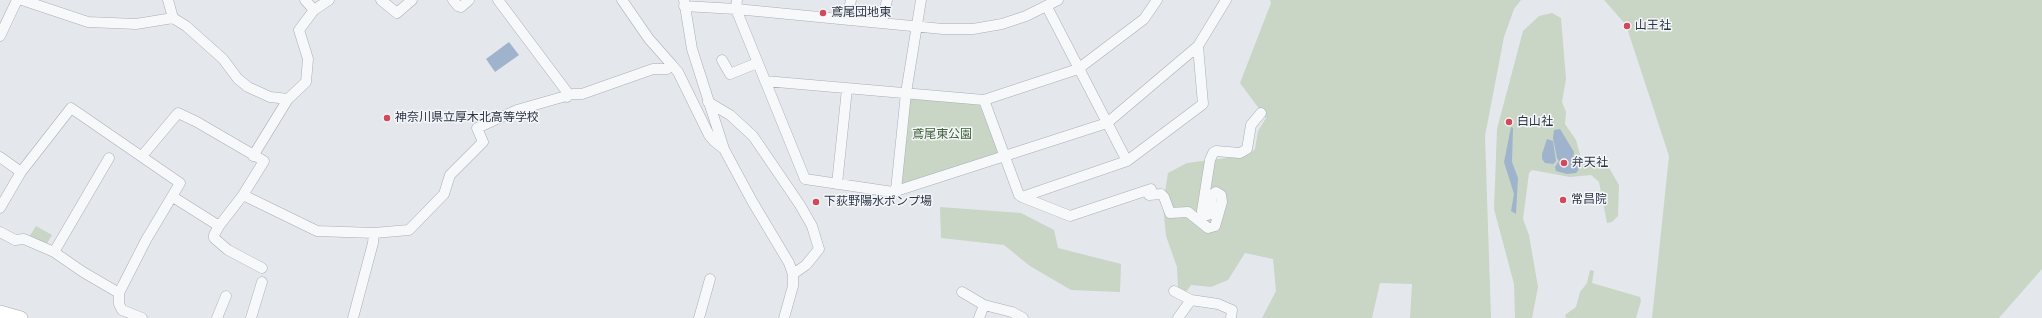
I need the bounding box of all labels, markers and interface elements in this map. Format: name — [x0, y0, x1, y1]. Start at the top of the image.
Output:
place label: 鳶尾団地東 — [831, 6, 891, 20]
marker: 鳶尾団地東 — [818, 8, 828, 18]
place label: 山王社 — [1635, 19, 1671, 33]
marker: 山王社 — [1622, 21, 1632, 31]
place label: 神奈川県立厚木北高等学校 — [395, 111, 539, 125]
marker: 神奈川県立厚木北高等学校 — [382, 113, 392, 123]
place label: 白山社 — [1517, 115, 1553, 129]
marker: 白山社 — [1504, 117, 1514, 127]
park label: 鳶尾東公園 — [912, 128, 972, 142]
place label: 弁天社 — [1572, 156, 1608, 170]
marker: 弁天社 — [1559, 158, 1569, 168]
place label: 常昌院 — [1571, 193, 1607, 207]
place label: 下荻野陽水ポンプ場 — [824, 195, 932, 209]
marker: 常昌院 — [1558, 195, 1568, 205]
marker: 下荻野陽水ポンプ場 — [811, 197, 821, 207]

